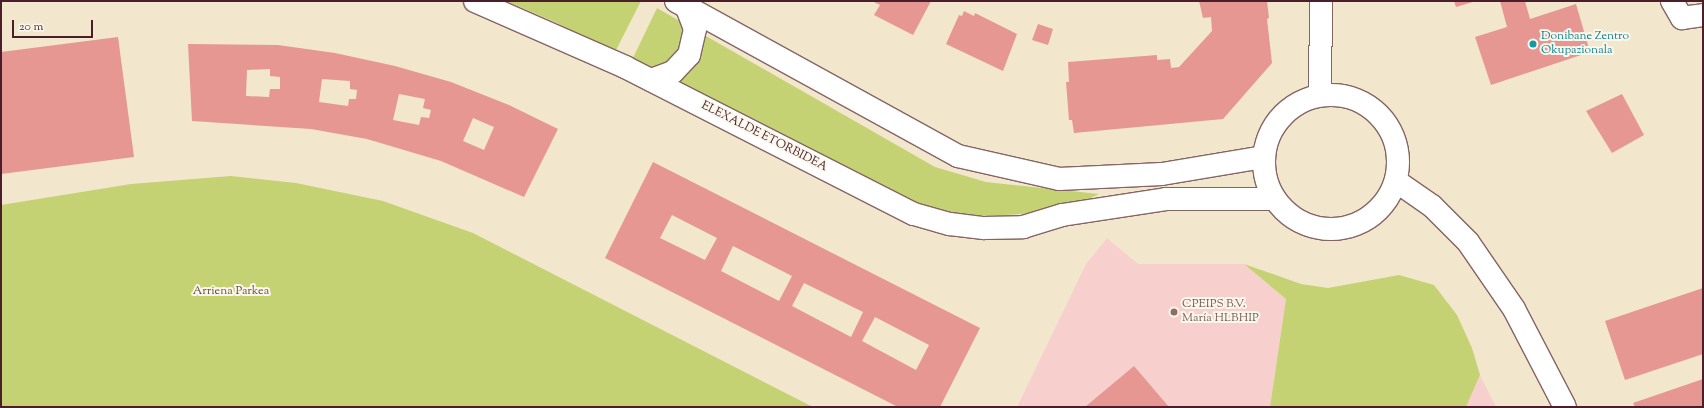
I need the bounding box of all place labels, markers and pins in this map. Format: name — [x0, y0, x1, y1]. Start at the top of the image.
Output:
place label: Donibane Zentro Okupazionala — [1541, 30, 1629, 58]
marker: Donibane Zentro Okupazionala — [1528, 39, 1538, 49]
place label: CPEIPS B.V. María HLBHIP — [1182, 298, 1259, 326]
marker: CPEIPS B.V. María HLBHIP — [1169, 307, 1179, 317]

